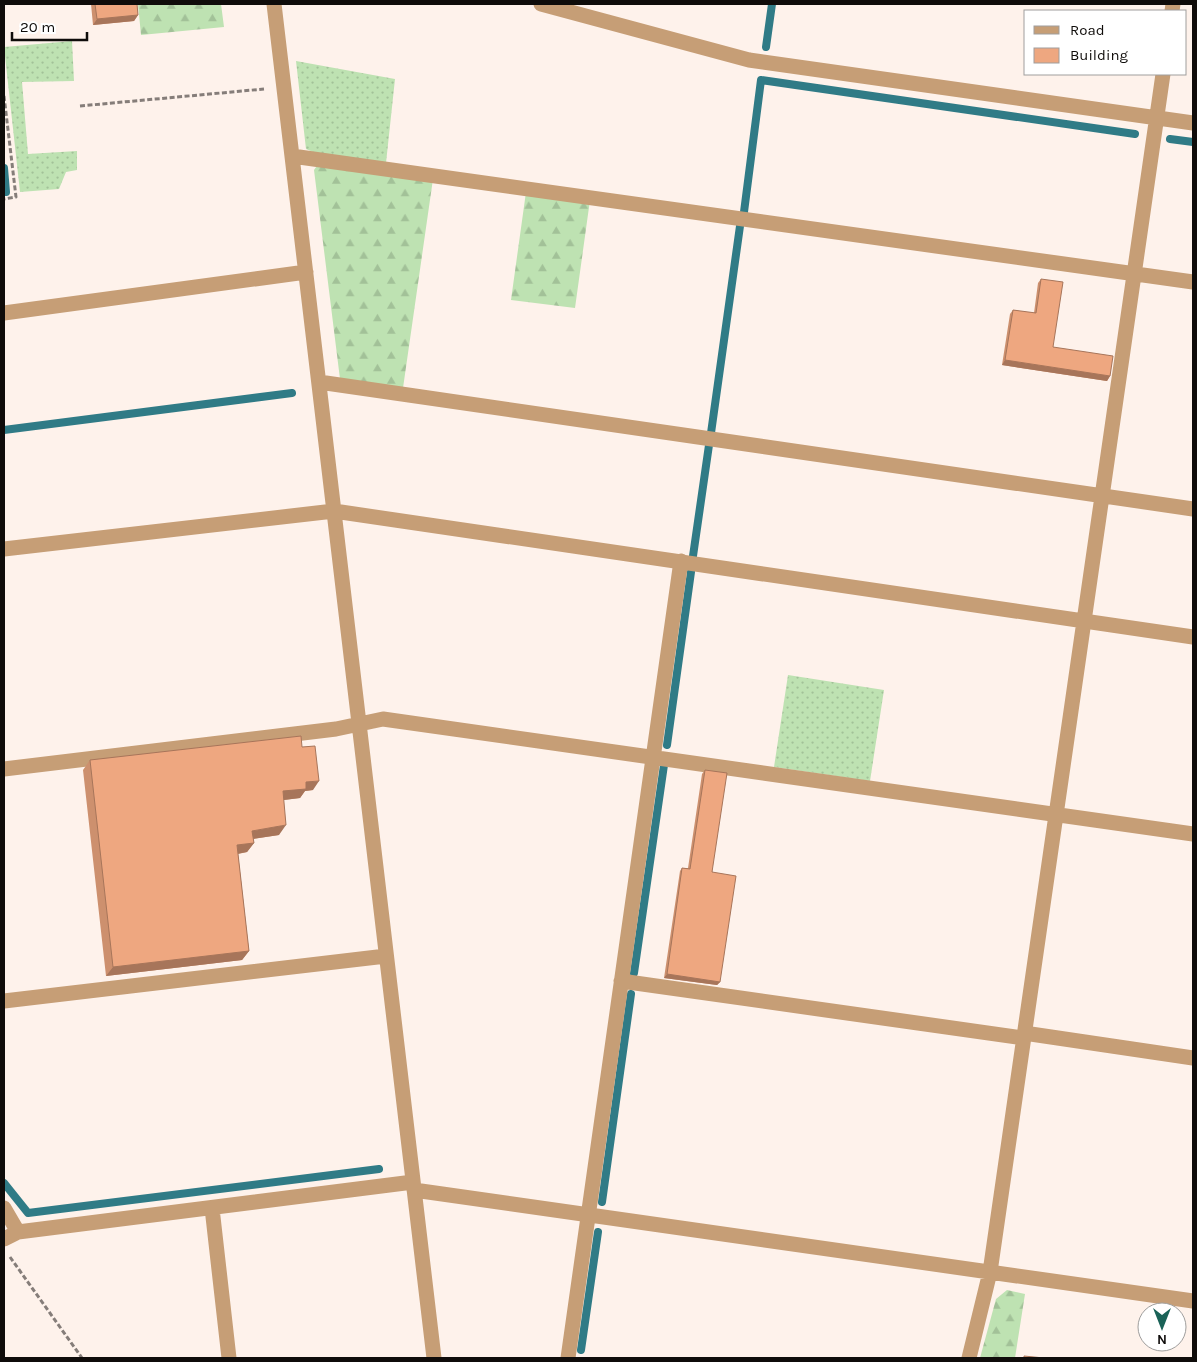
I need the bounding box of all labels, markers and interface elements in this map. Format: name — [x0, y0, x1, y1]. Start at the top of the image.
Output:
scale bar — [12, 10, 88, 42]
legend — [1024, 10, 1187, 75]
text: 20 m — [20, 18, 55, 36]
text: Road — [1070, 21, 1105, 39]
text: Building — [1070, 46, 1128, 64]
north arrow — [1137, 1302, 1187, 1352]
text: N — [1157, 1331, 1167, 1348]

